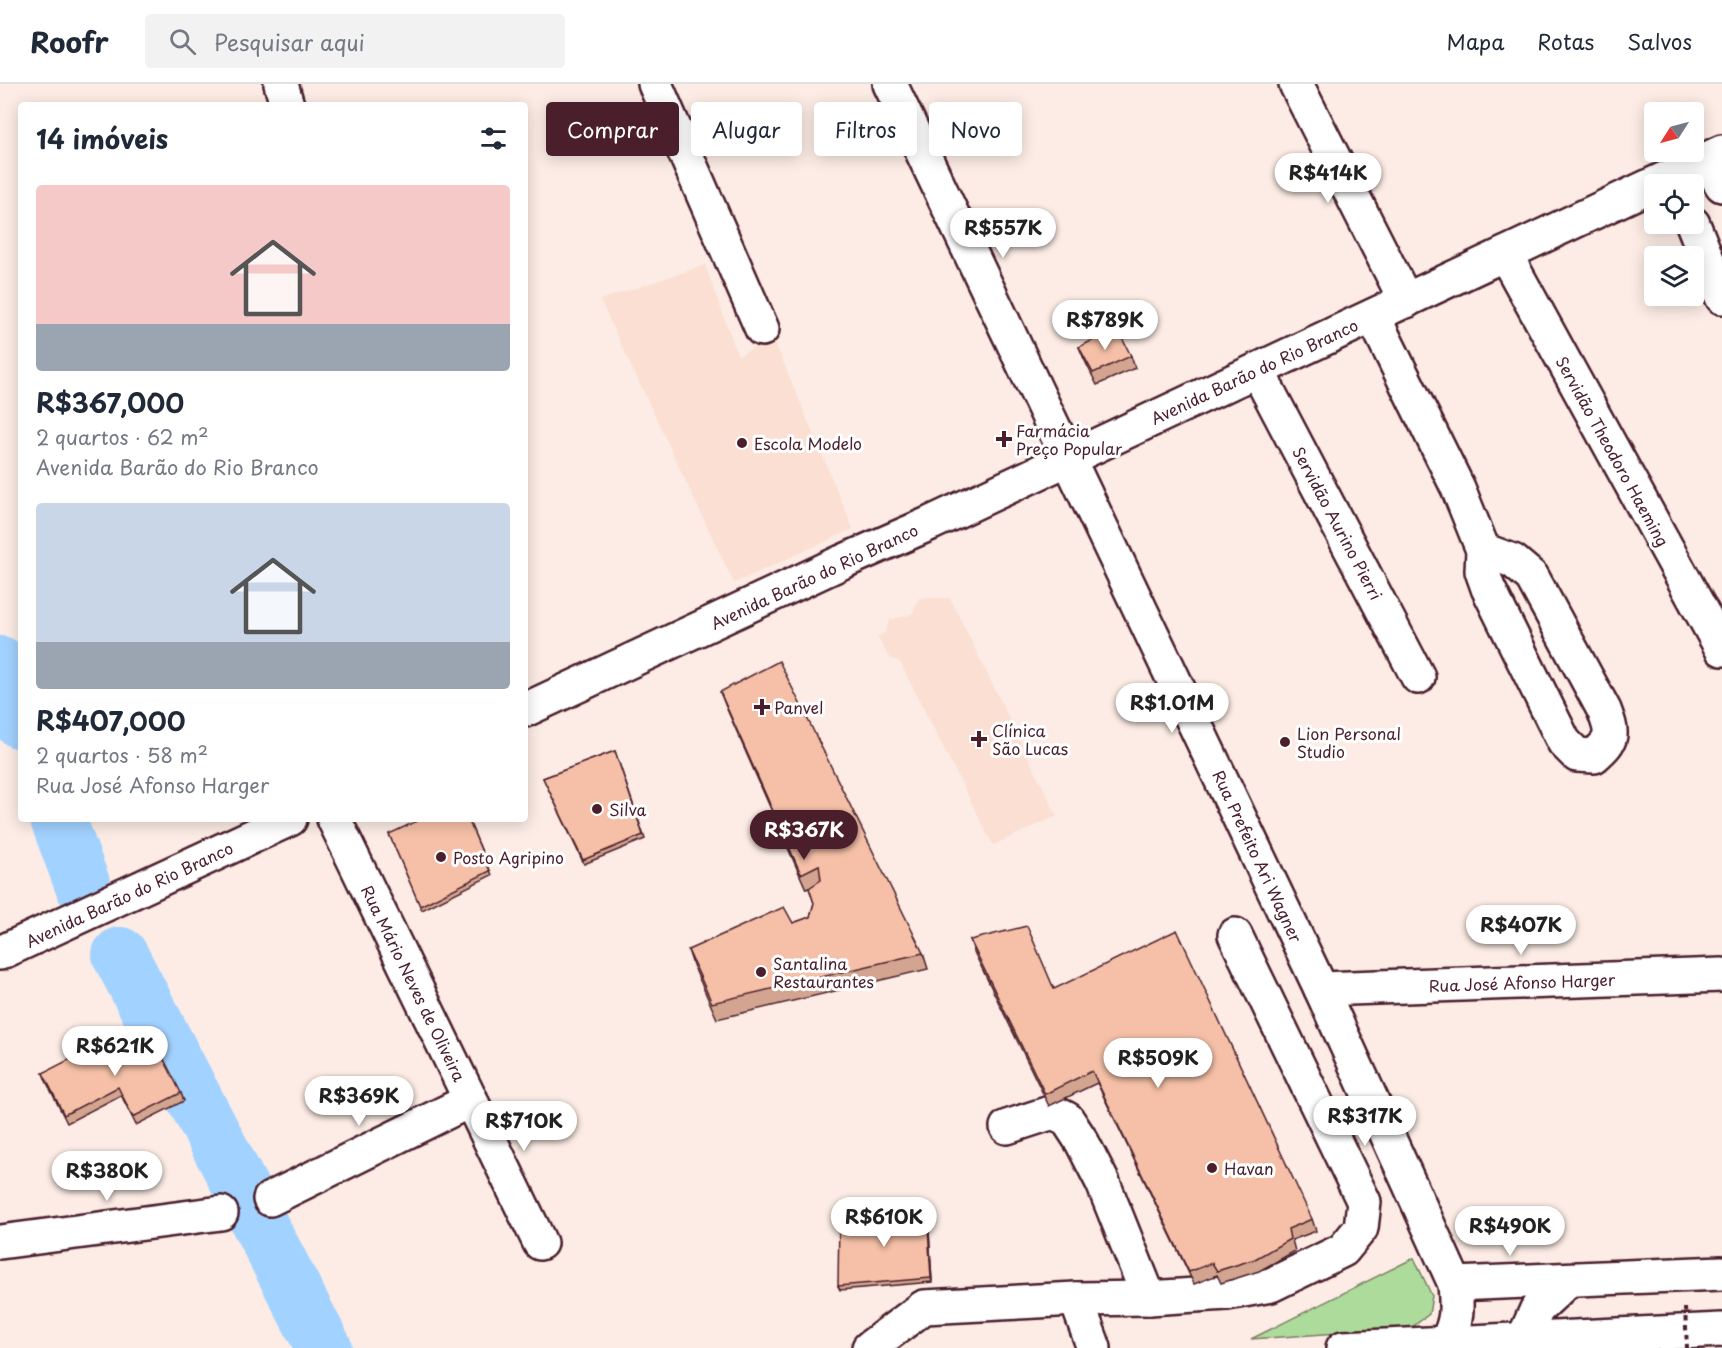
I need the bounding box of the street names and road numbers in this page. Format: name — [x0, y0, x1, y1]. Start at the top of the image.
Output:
street label: Avenida Barão do Rio Branco — [1146, 312, 1362, 430]
street label: Servidão Theodoro Haeming — [1551, 351, 1675, 551]
street label: Servidão Aurino Pierri — [1287, 442, 1389, 604]
street label: Avenida Barão do Rio Branco — [706, 517, 922, 635]
street label: Rua Prefeito Ari Wagner — [1207, 766, 1309, 947]
street label: Avenida Barão do Rio Branco — [21, 835, 237, 953]
street label: Rua Mário Neves de Oliveira — [356, 881, 472, 1085]
street label: Rua José Afonso Harger — [1428, 967, 1616, 997]

